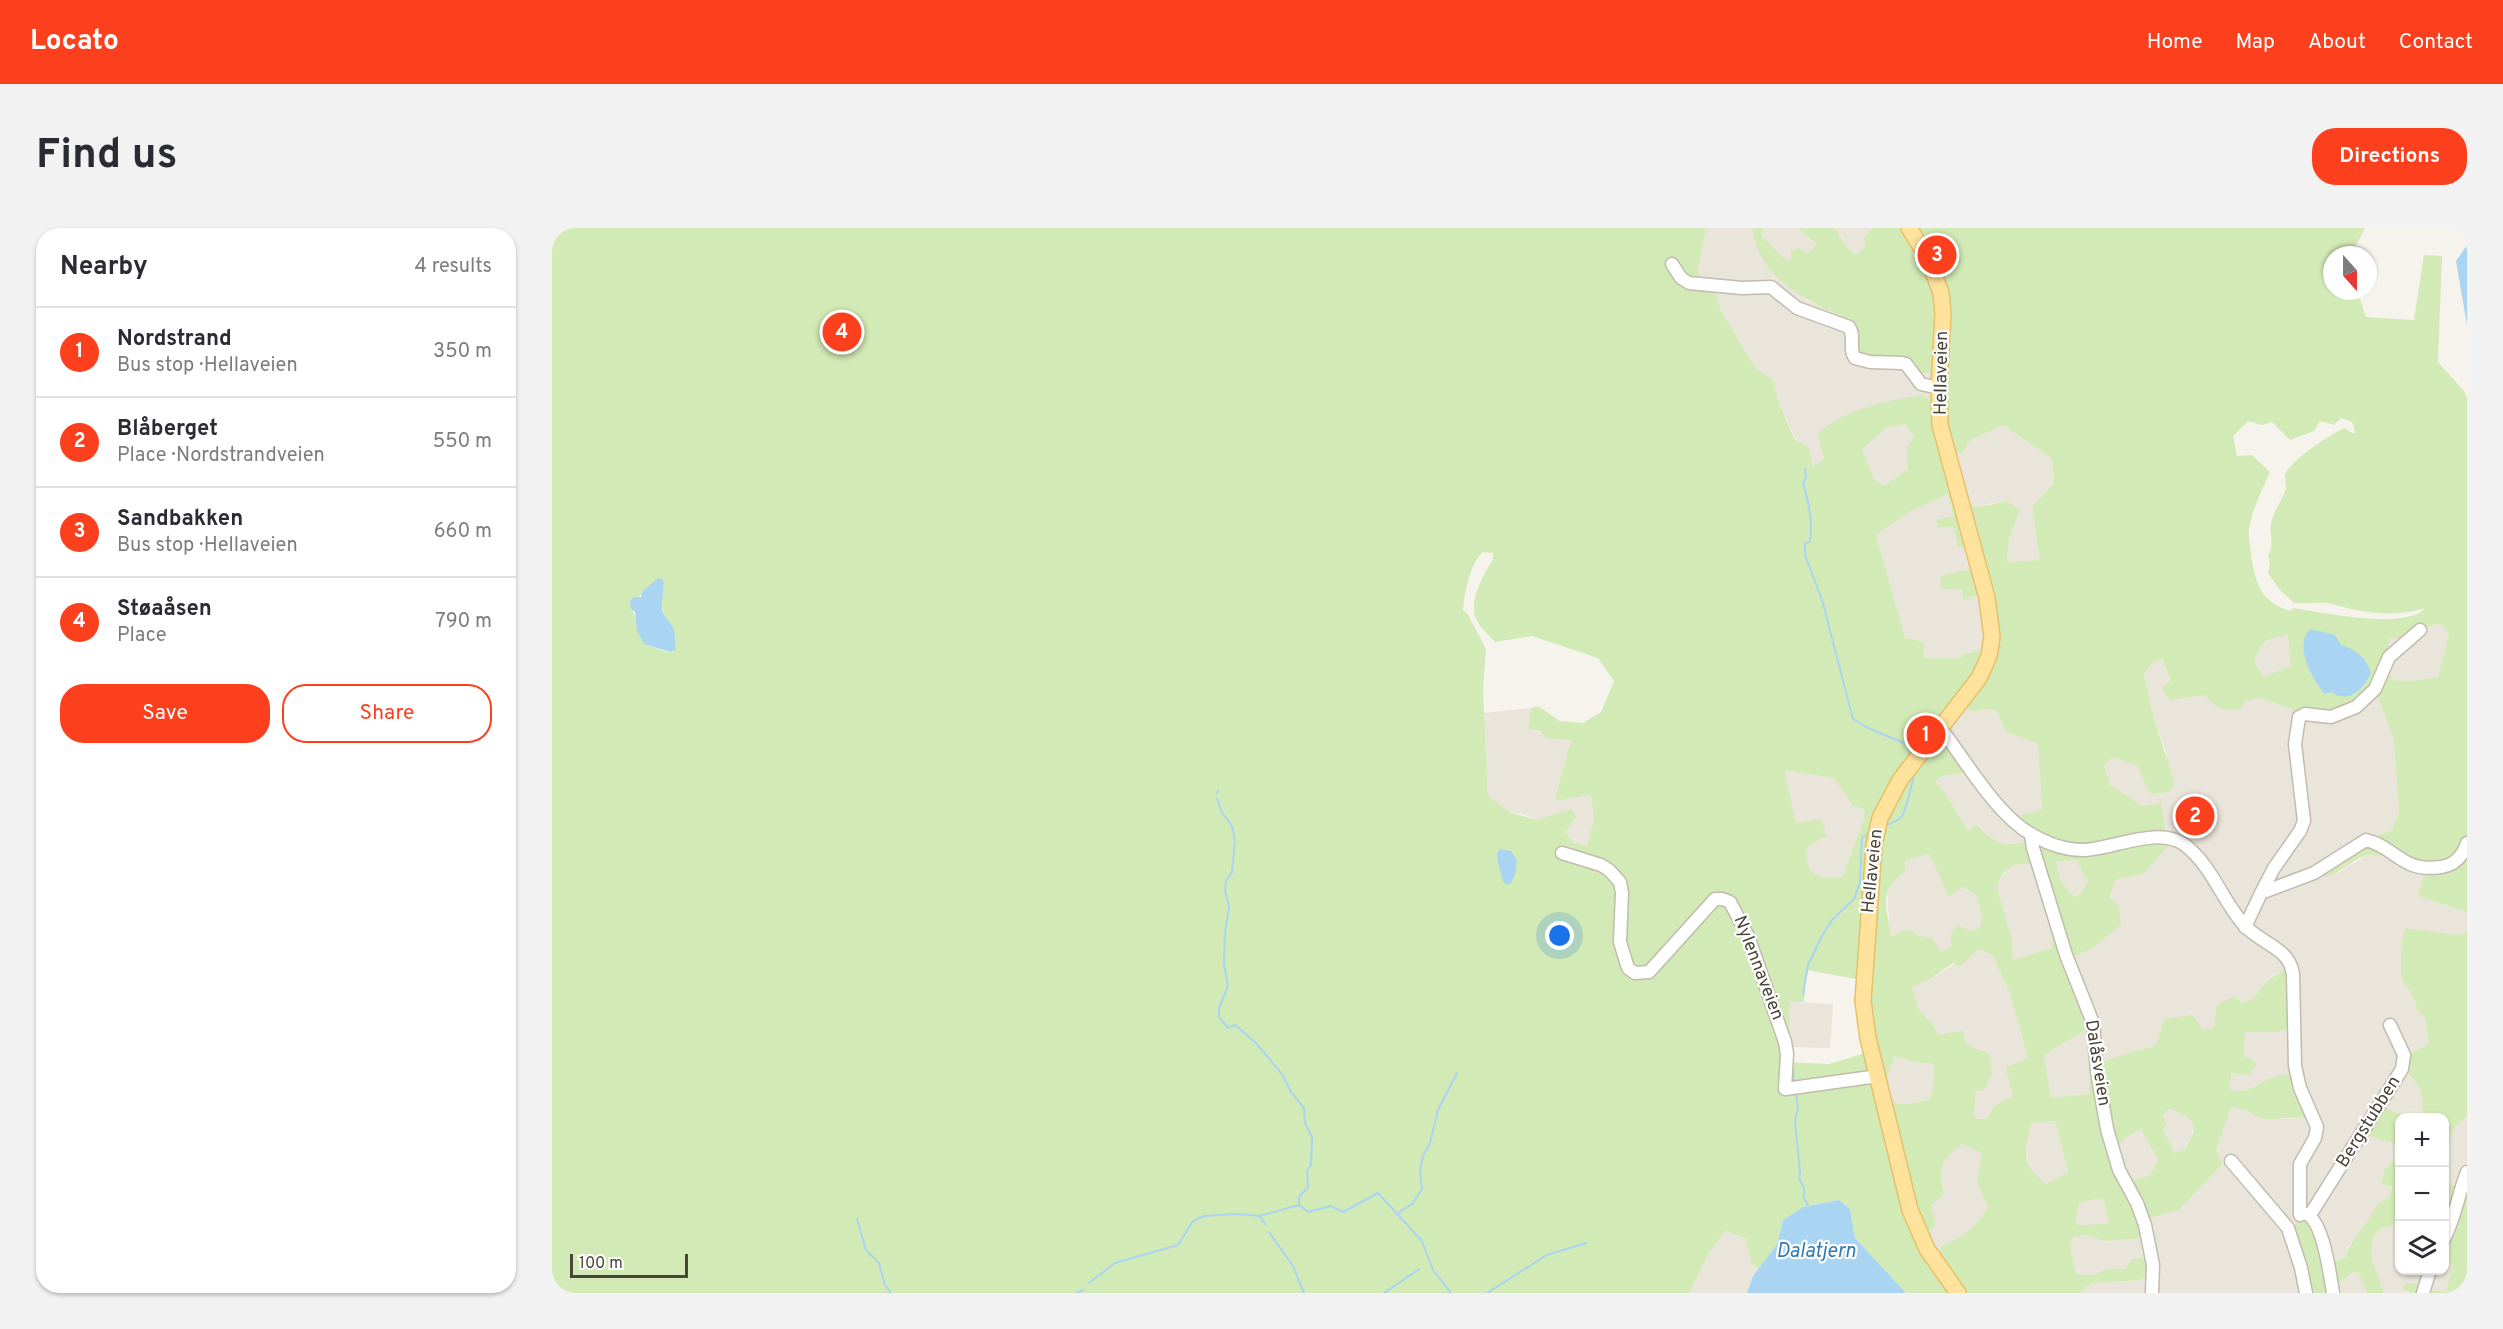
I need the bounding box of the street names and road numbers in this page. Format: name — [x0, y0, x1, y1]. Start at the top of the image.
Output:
street label: Hellaveien — [1930, 331, 1954, 415]
street label: Hellaveien — [1857, 828, 1889, 914]
street label: Nylennaveien — [1728, 912, 1788, 1024]
street label: Dalåsveien — [2079, 1018, 2115, 1108]
street label: Bergstubben — [2332, 1072, 2406, 1172]

